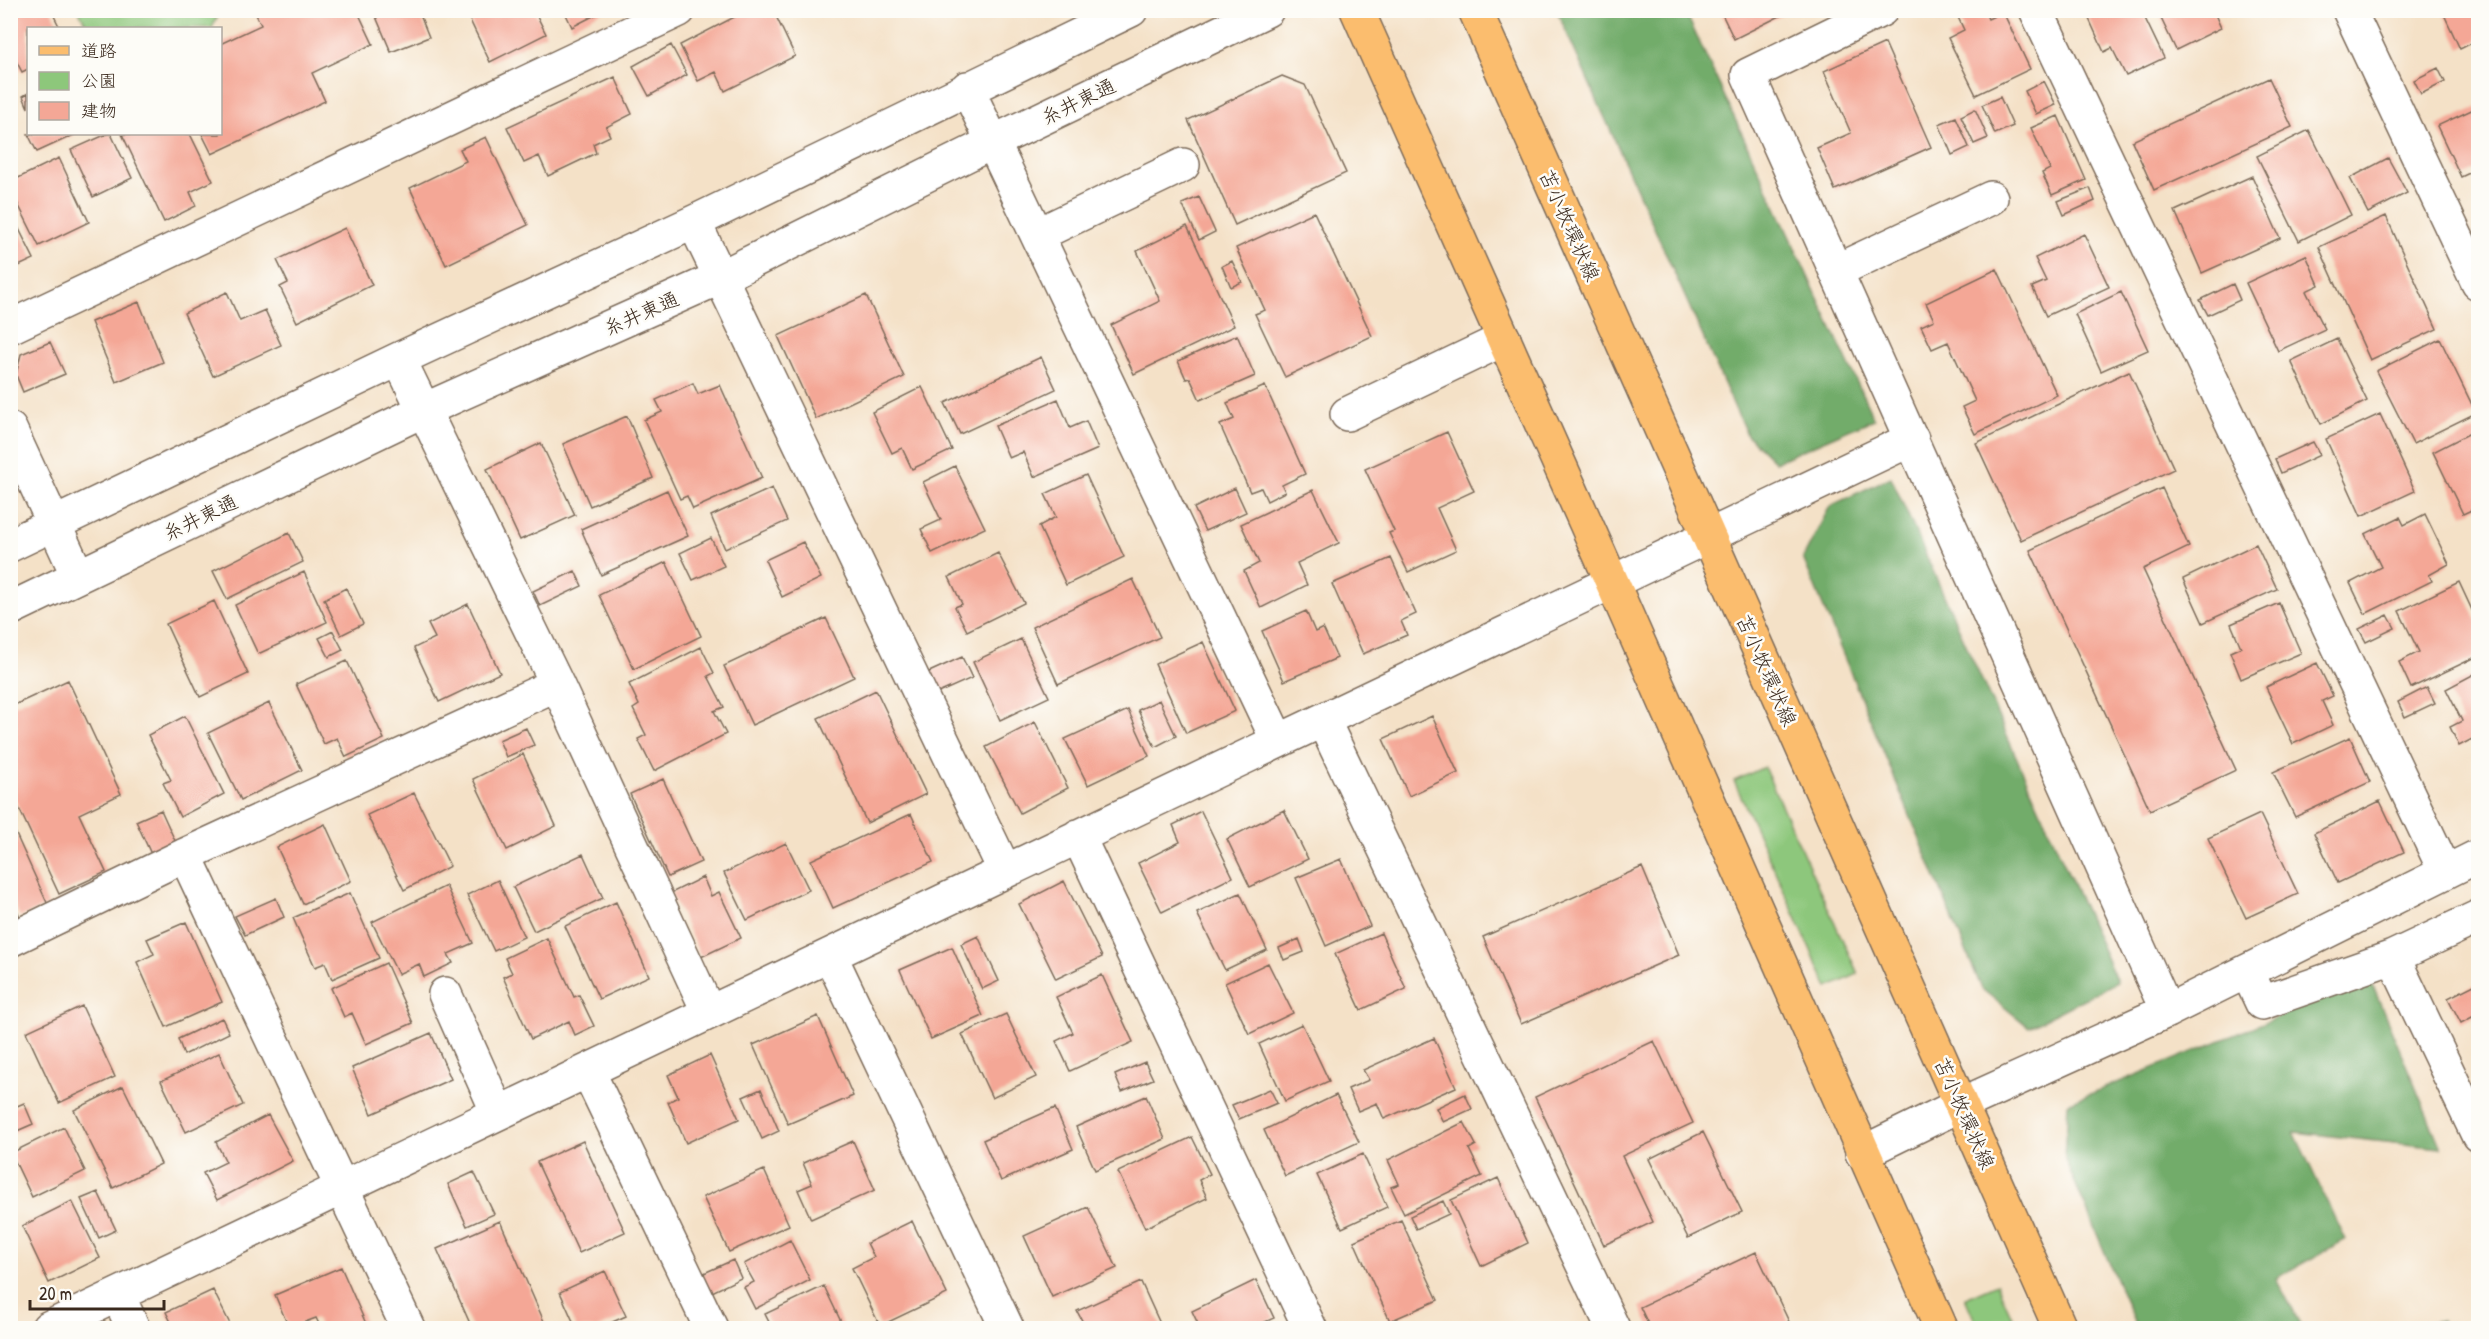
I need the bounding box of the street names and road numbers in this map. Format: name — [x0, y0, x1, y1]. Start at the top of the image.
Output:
street label: 糸井東通 — [1036, 71, 1120, 131]
street label: 苫小牧環状線 — [1533, 165, 1607, 285]
street label: 糸井東通 — [599, 284, 683, 342]
street label: 糸井東通 — [158, 487, 242, 547]
street label: 苫小牧環状線 — [1730, 610, 1804, 730]
street label: 苫小牧環状線 — [1928, 1053, 2002, 1173]

